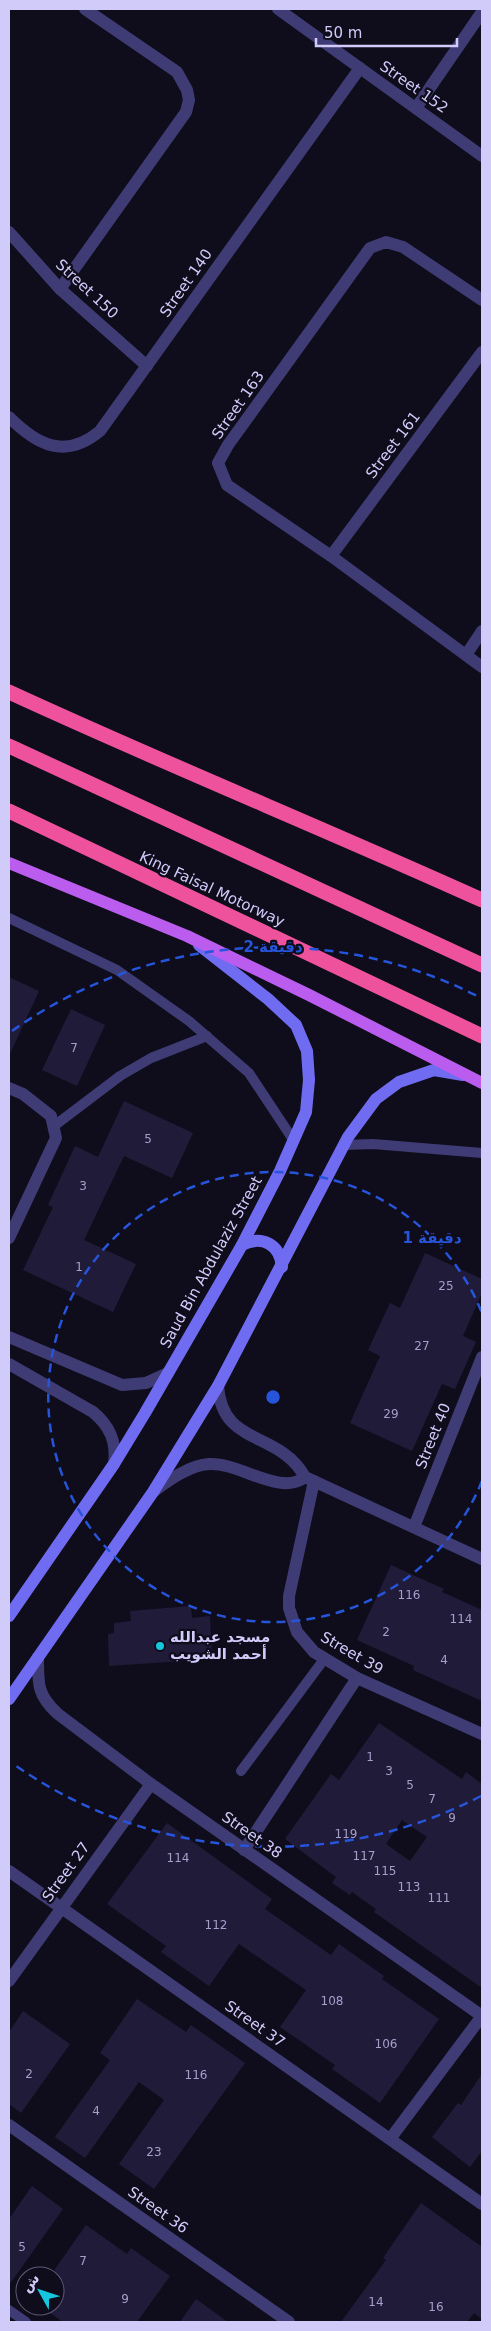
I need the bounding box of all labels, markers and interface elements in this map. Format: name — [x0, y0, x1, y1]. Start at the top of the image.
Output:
scale bar — [316, 15, 457, 47]
text: 50 m — [324, 24, 362, 42]
street label: Street 152 — [376, 57, 452, 117]
street label: Street 140 — [156, 245, 216, 321]
street label: Street 150 — [52, 255, 122, 323]
street label: Street 163 — [208, 367, 268, 443]
street label: Street 161 — [362, 408, 424, 482]
street label: King Faisal Motorway — [137, 847, 288, 931]
text: 2 دقيقة — [243, 938, 303, 956]
house number: 7 — [70, 1041, 78, 1055]
house number: 5 — [144, 1132, 152, 1146]
street label: Saud Bin Abdulaziz Street — [156, 1173, 266, 1351]
house number: 3 — [79, 1179, 87, 1193]
text: 1 دقيقة — [402, 1229, 462, 1247]
house number: 1 — [75, 1260, 83, 1274]
house number: 25 — [438, 1279, 454, 1293]
house number: 27 — [414, 1339, 430, 1353]
centre of rings — [264, 1388, 282, 1406]
street label: Street 40 — [412, 1400, 454, 1472]
house number: 29 — [383, 1407, 399, 1421]
house number: 116 — [398, 1588, 420, 1602]
house number: 114 — [450, 1612, 472, 1626]
house number: 2 — [382, 1625, 390, 1639]
place label: مسجد عبدالله أحمد الشويب — [170, 1628, 270, 1663]
street label: Street 39 — [317, 1628, 387, 1678]
marker: مسجد عبدالله أحمد الشويب — [154, 1640, 166, 1652]
house number: 4 — [440, 1653, 448, 1667]
house number: 1 — [366, 1750, 374, 1764]
house number: 3 — [385, 1764, 393, 1778]
house number: 5 — [406, 1778, 414, 1792]
house number: 7 — [428, 1792, 436, 1806]
street label: Street 38 — [218, 1808, 286, 1862]
house number: 9 — [448, 1811, 456, 1825]
house number: 119 — [335, 1827, 357, 1841]
street label: Street 27 — [38, 1839, 94, 1905]
house number: 117 — [353, 1849, 375, 1863]
house number: 114 — [167, 1851, 189, 1865]
house number: 115 — [374, 1864, 396, 1878]
house number: 113 — [398, 1880, 420, 1894]
house number: 111 — [428, 1891, 450, 1905]
house number: 112 — [205, 1918, 227, 1932]
house number: 108 — [321, 1994, 343, 2008]
street label: Street 37 — [221, 1997, 289, 2051]
house number: 106 — [375, 2037, 397, 2051]
house number: 2 — [25, 2067, 33, 2081]
house number: 116 — [185, 2068, 207, 2082]
house number: 4 — [92, 2104, 100, 2118]
house number: 23 — [146, 2145, 162, 2159]
street label: Street 36 — [124, 2183, 192, 2237]
house number: 5 — [18, 2240, 26, 2254]
house number: 7 — [79, 2254, 87, 2268]
north arrow — [15, 2266, 65, 2316]
text: ش — [18, 2270, 42, 2295]
house number: 9 — [121, 2292, 129, 2306]
house number: 14 — [368, 2295, 384, 2309]
house number: 16 — [428, 2300, 444, 2314]

